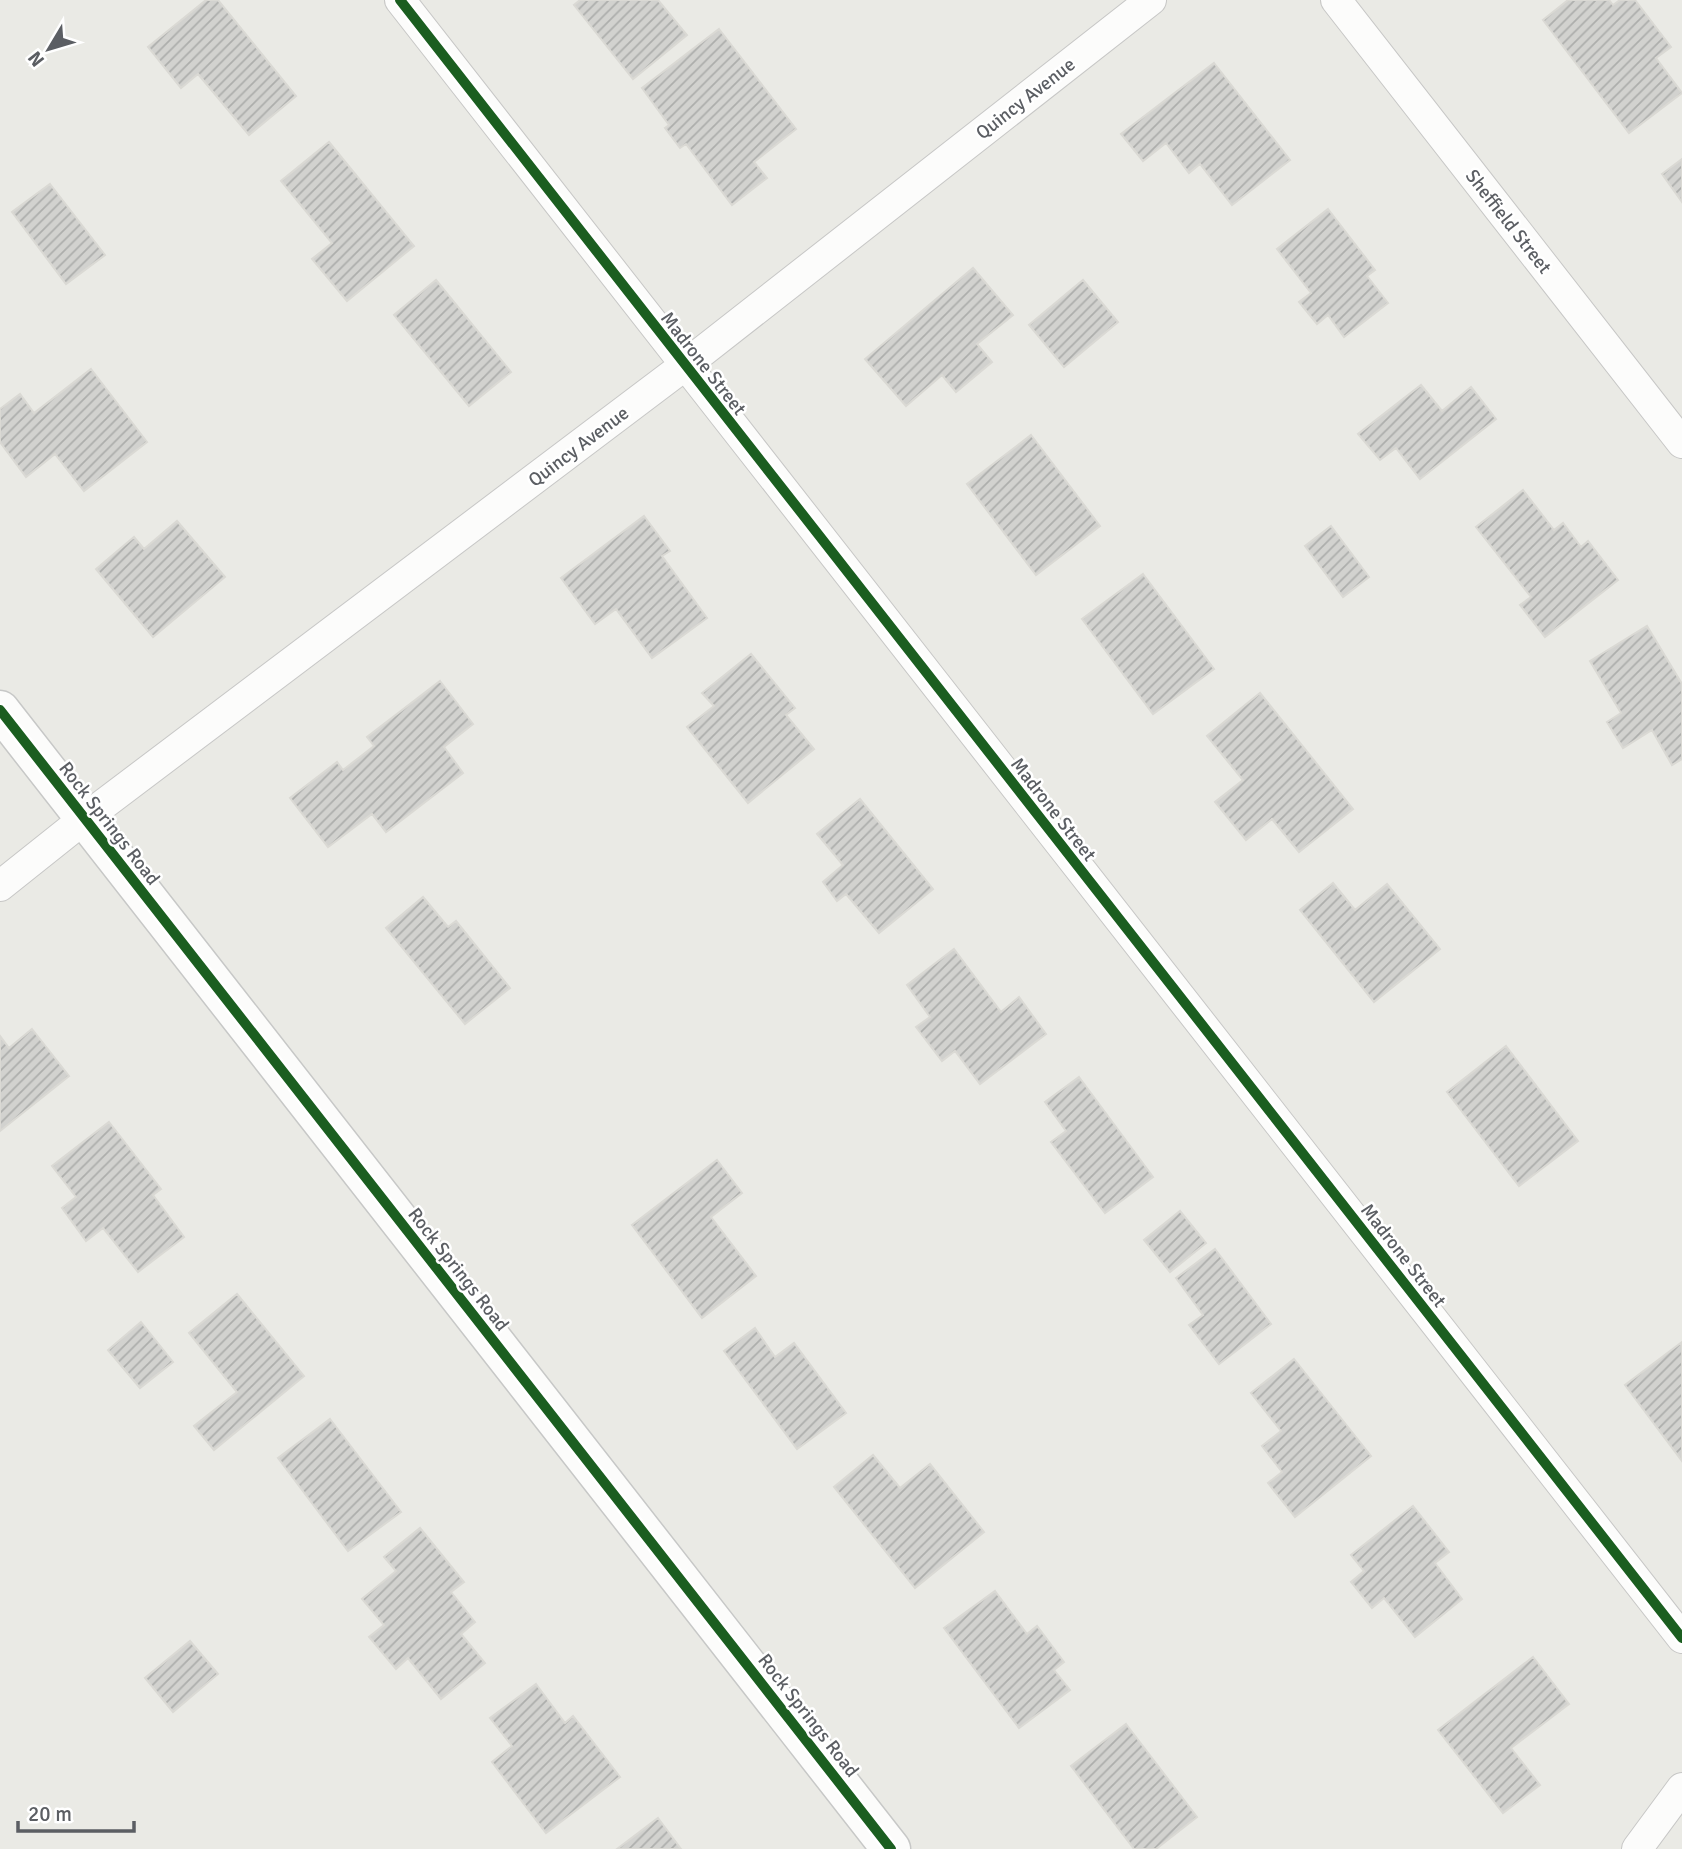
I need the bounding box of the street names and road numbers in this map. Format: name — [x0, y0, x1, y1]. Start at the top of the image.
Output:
street label: Quincy Avenue — [971, 52, 1080, 145]
street label: Sheffield Street — [1460, 165, 1557, 279]
street label: Madrone Street — [655, 307, 751, 421]
street label: Quincy Avenue — [524, 401, 634, 492]
street label: Madrone Street — [1005, 753, 1101, 867]
street label: Rock Springs Road — [53, 757, 165, 890]
street label: Madrone Street — [1355, 1199, 1451, 1313]
street label: Rock Springs Road — [402, 1203, 514, 1336]
street label: Rock Springs Road — [752, 1649, 864, 1782]

